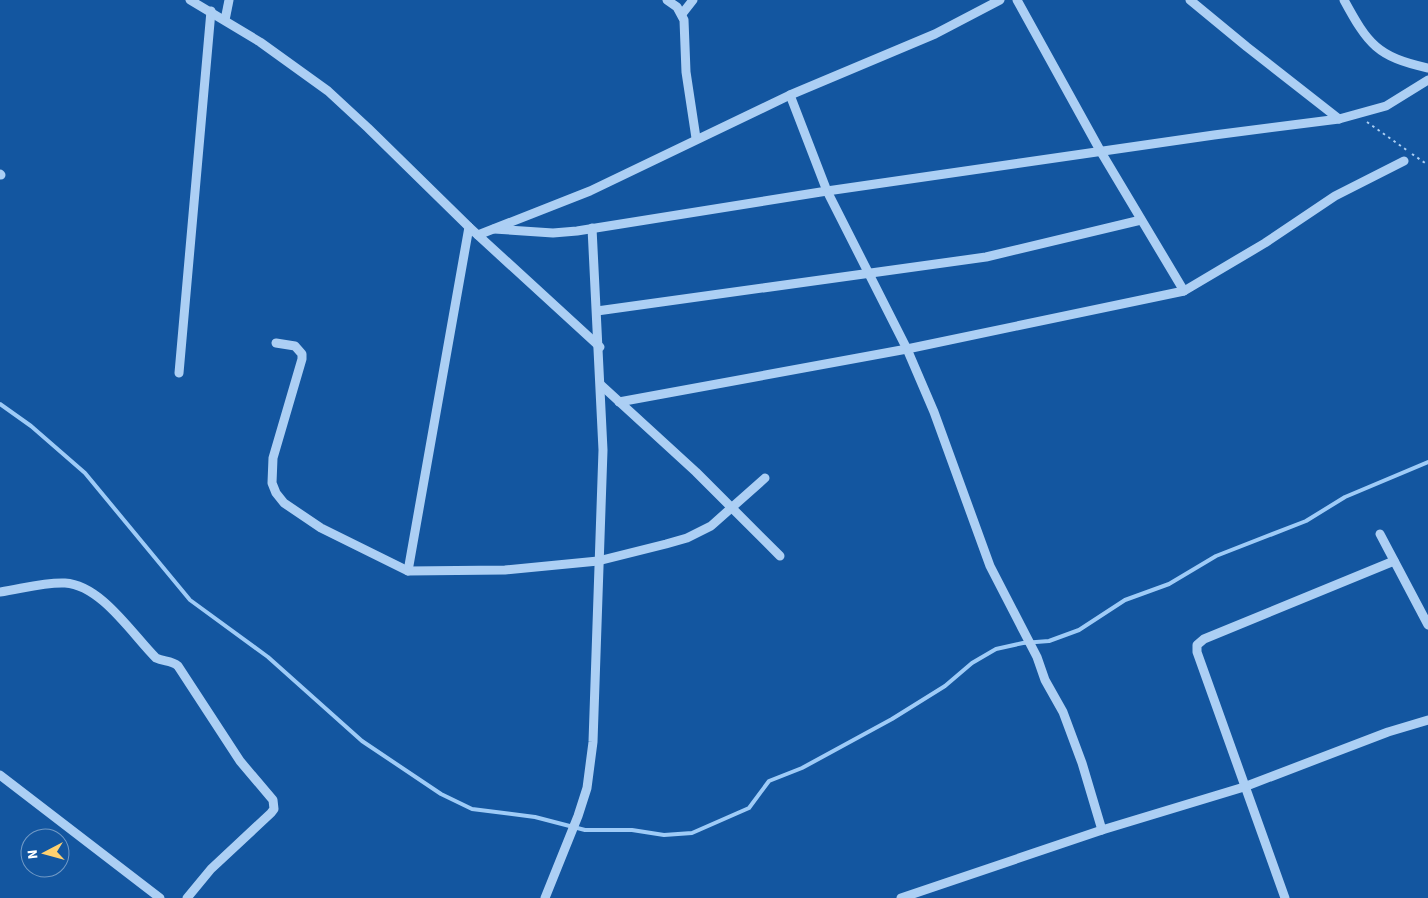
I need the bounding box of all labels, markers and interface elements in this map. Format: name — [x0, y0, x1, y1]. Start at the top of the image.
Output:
north arrow — [20, 828, 70, 878]
text: N — [23, 849, 43, 860]

